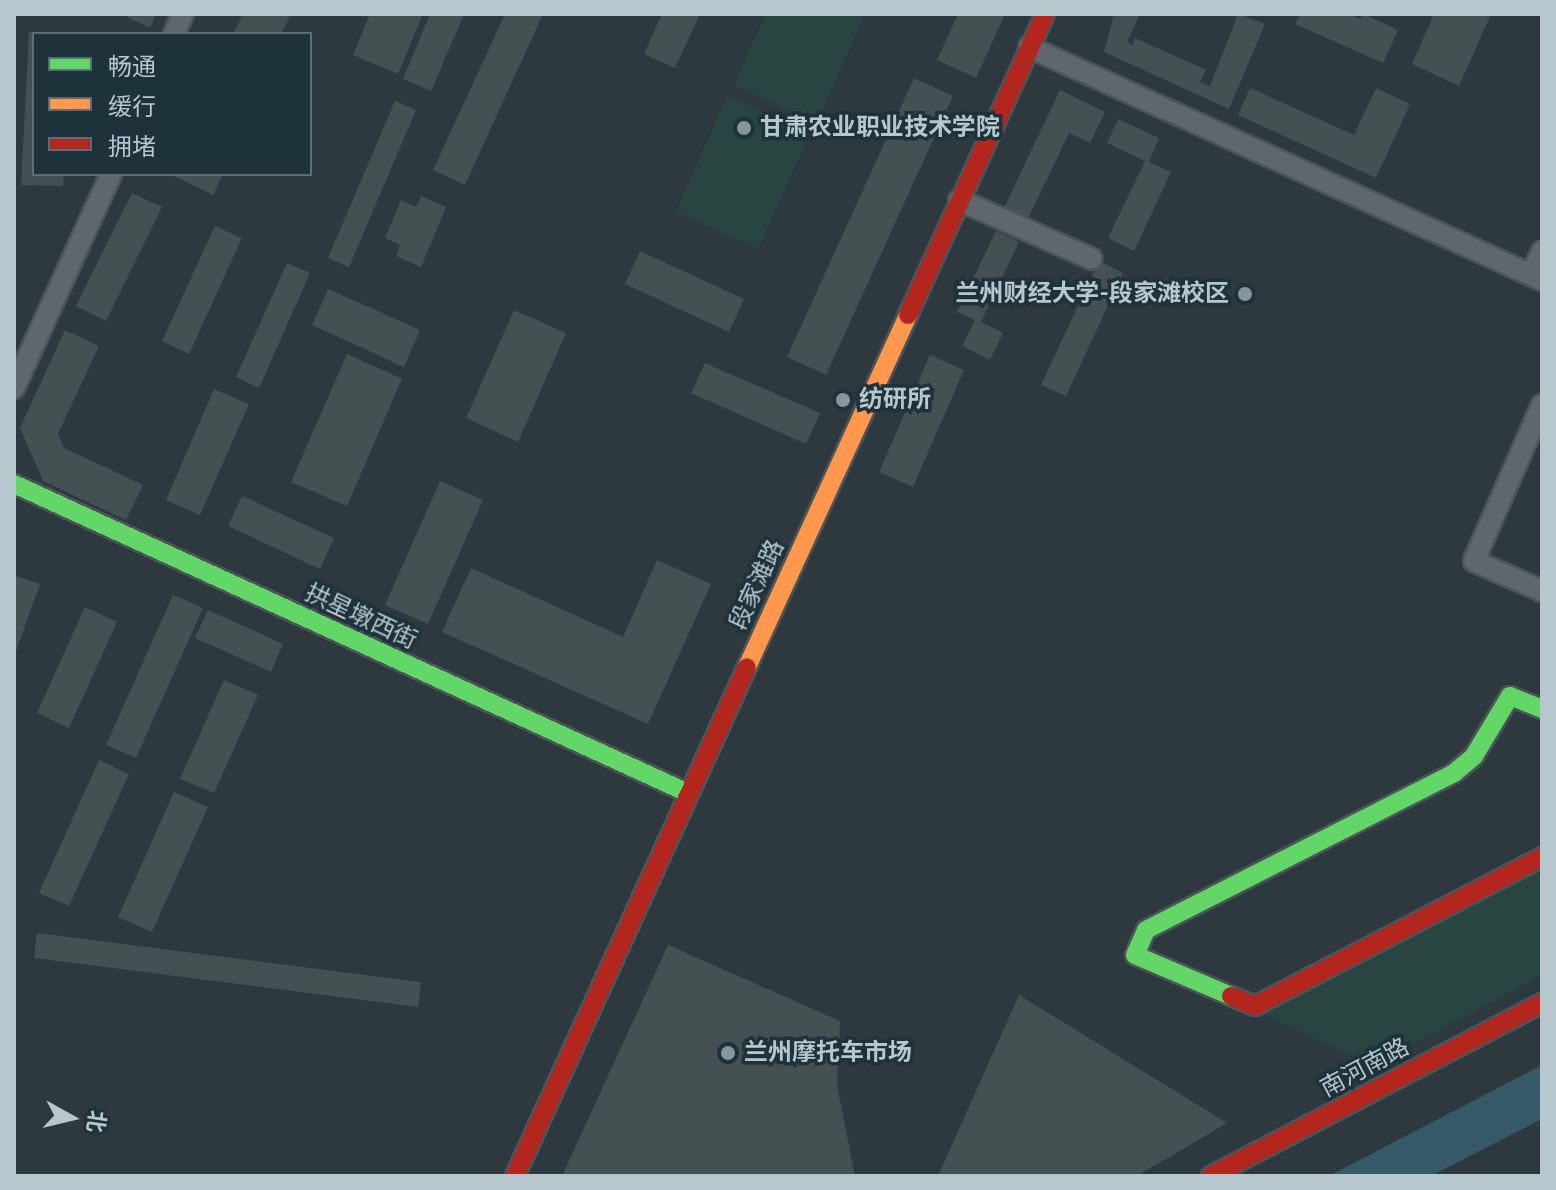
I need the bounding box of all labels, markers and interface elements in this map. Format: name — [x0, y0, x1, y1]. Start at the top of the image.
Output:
legend — [32, 32, 312, 176]
text: 畅通 — [108, 53, 156, 81]
text: 缓行 — [108, 93, 156, 121]
place label: 甘肃农业职业技术学院 — [760, 114, 1000, 142]
marker: 甘肃农业职业技术学院 — [735, 119, 753, 137]
text: 拥堵 — [108, 133, 156, 161]
place label: 兰州财经大学-段家滩校区 — [956, 280, 1229, 308]
marker: 兰州财经大学-段家滩校区 — [1236, 285, 1254, 303]
place label: 纺研所 — [859, 386, 931, 414]
marker: 纺研所 — [834, 391, 852, 409]
street label: 段家滩路 — [724, 535, 790, 635]
street label: 拱星墩西街 — [301, 579, 421, 655]
street label: 南河南路 — [1316, 1033, 1414, 1103]
place label: 兰州摩托车市场 — [744, 1039, 912, 1067]
marker: 兰州摩托车市场 — [719, 1044, 737, 1062]
north arrow — [32, 1078, 112, 1158]
text: 北 — [82, 1109, 110, 1134]

